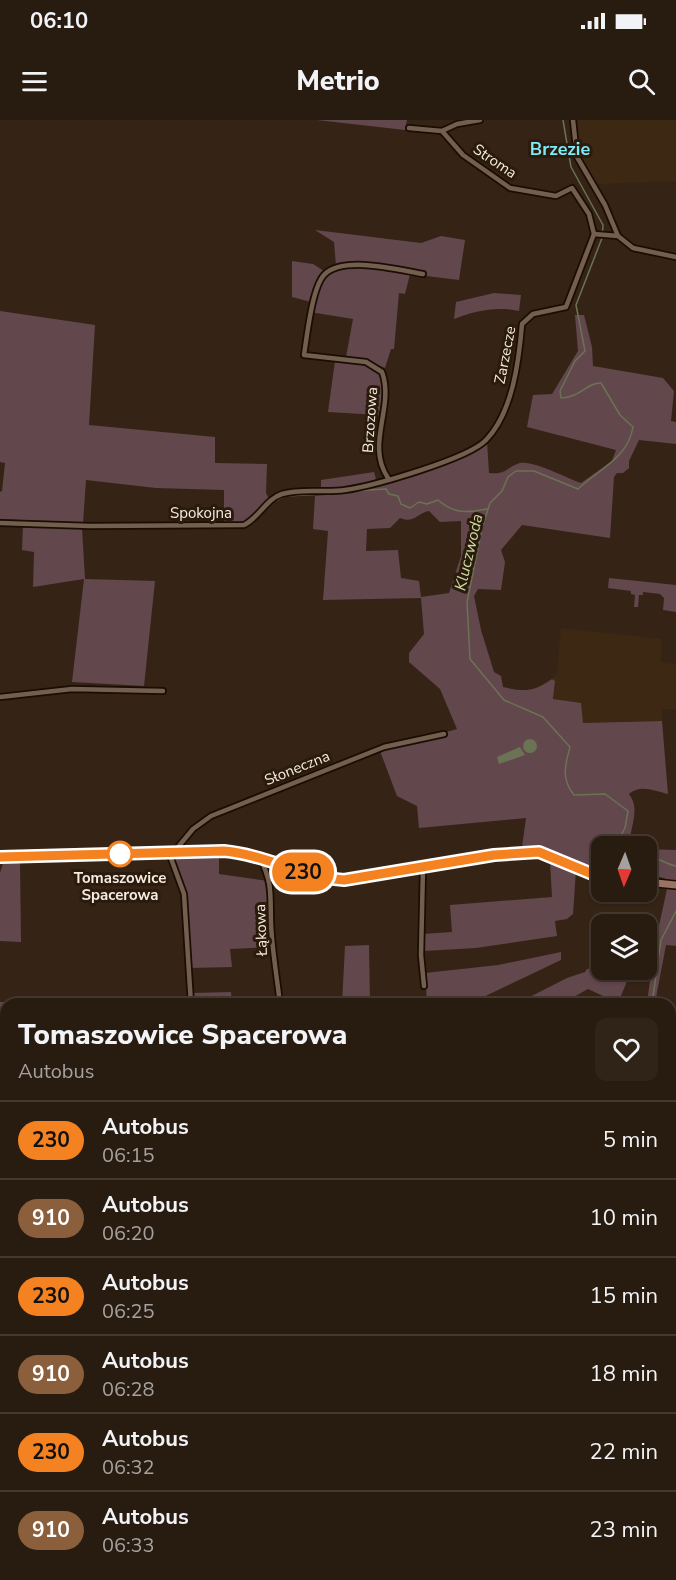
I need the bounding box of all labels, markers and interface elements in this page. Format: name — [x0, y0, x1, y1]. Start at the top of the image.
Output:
text: 06:10 — [30, 6, 88, 36]
text: Metrio — [296, 63, 380, 100]
icon: menu — [18, 65, 51, 98]
icon: search — [625, 65, 658, 98]
district label: Brzezie — [530, 137, 590, 161]
street label: Stroma — [469, 139, 521, 183]
street label: Zarzecze — [490, 324, 520, 386]
street label: Brzozowa — [358, 386, 382, 454]
street label: Spokojna — [170, 503, 232, 523]
water label: Kluczwoda — [449, 512, 489, 593]
street label: Słoneczna — [261, 746, 333, 790]
north arrow — [591, 836, 657, 902]
map controls — [591, 836, 657, 980]
marker: Tomaszowice Spacerowa — [107, 841, 133, 867]
line badge: 230 — [268, 852, 338, 891]
text: 230 — [284, 858, 322, 886]
place label: Tomaszowice Spacerowa — [74, 868, 166, 905]
street label: Łąkowa — [250, 904, 272, 957]
button: layers — [591, 914, 657, 980]
text: Tomaszowice Spacerowa — [18, 1016, 347, 1054]
button: heart — [595, 1018, 658, 1081]
text: Autobus — [18, 1058, 94, 1085]
text: Autobus — [102, 1112, 189, 1142]
text: 5 min — [603, 1125, 658, 1155]
text: 230 — [32, 1126, 70, 1154]
text: 06:15 — [102, 1142, 155, 1169]
text: Autobus — [102, 1190, 189, 1220]
text: 10 min — [590, 1203, 658, 1233]
text: 910 — [32, 1204, 70, 1232]
text: 06:20 — [102, 1220, 155, 1247]
text: Autobus — [102, 1268, 189, 1298]
text: 15 min — [590, 1281, 658, 1311]
text: 230 — [32, 1282, 70, 1310]
text: 06:25 — [102, 1298, 155, 1325]
text: Autobus — [102, 1346, 189, 1376]
text: 18 min — [590, 1359, 658, 1389]
text: 910 — [32, 1360, 70, 1388]
text: 06:28 — [102, 1376, 155, 1403]
text: Autobus — [102, 1424, 189, 1454]
text: 22 min — [590, 1437, 658, 1467]
text: 230 — [32, 1438, 70, 1466]
text: 06:32 — [102, 1454, 155, 1481]
text: Autobus — [102, 1502, 189, 1532]
text: 23 min — [590, 1515, 658, 1545]
text: 910 — [32, 1516, 70, 1544]
text: 06:33 — [102, 1532, 155, 1559]

